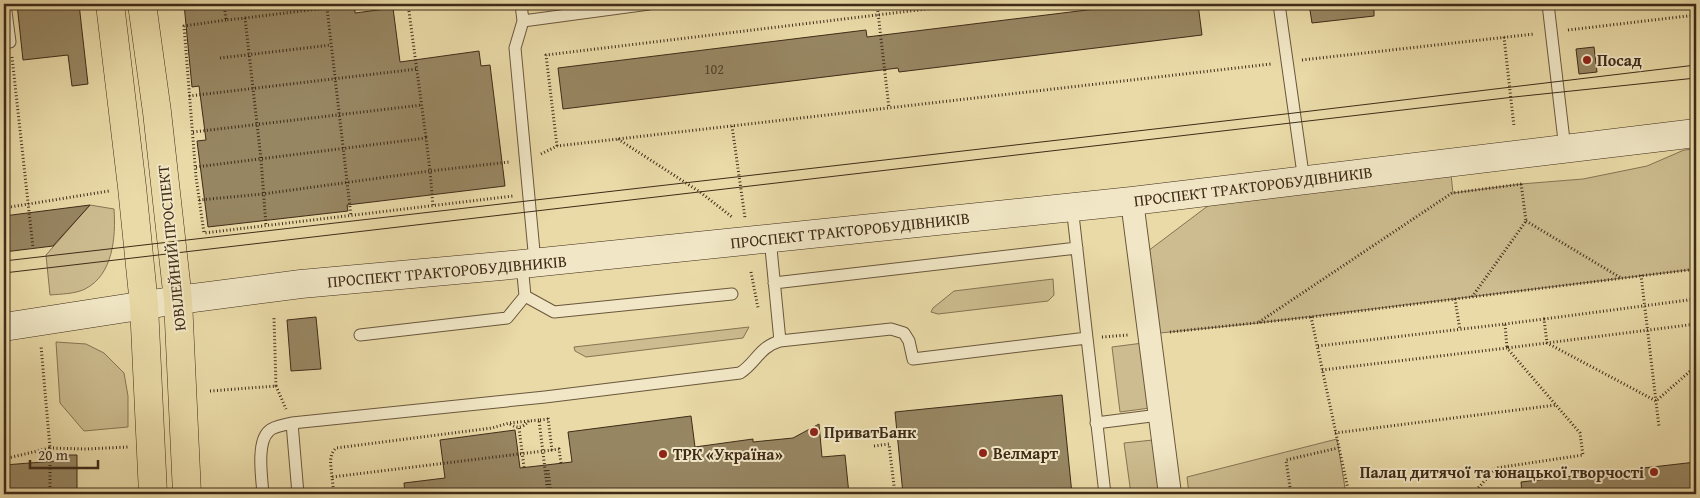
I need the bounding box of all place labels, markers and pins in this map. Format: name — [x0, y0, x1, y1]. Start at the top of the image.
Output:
place label: Посад — [1597, 48, 1642, 72]
marker: Посад — [1581, 54, 1593, 66]
place label: ПриватБанк — [824, 420, 917, 444]
marker: ПриватБанк — [808, 426, 820, 438]
place label: Велмарт — [993, 441, 1059, 465]
place label: ТРК «Україна» — [673, 442, 783, 466]
marker: Велмарт — [977, 447, 989, 459]
marker: ТРК «Україна» — [657, 448, 669, 460]
place label: Палац дитячої та юнацької творчості — [1360, 460, 1644, 484]
marker: Палац дитячої та юнацької творчості — [1648, 466, 1660, 478]

